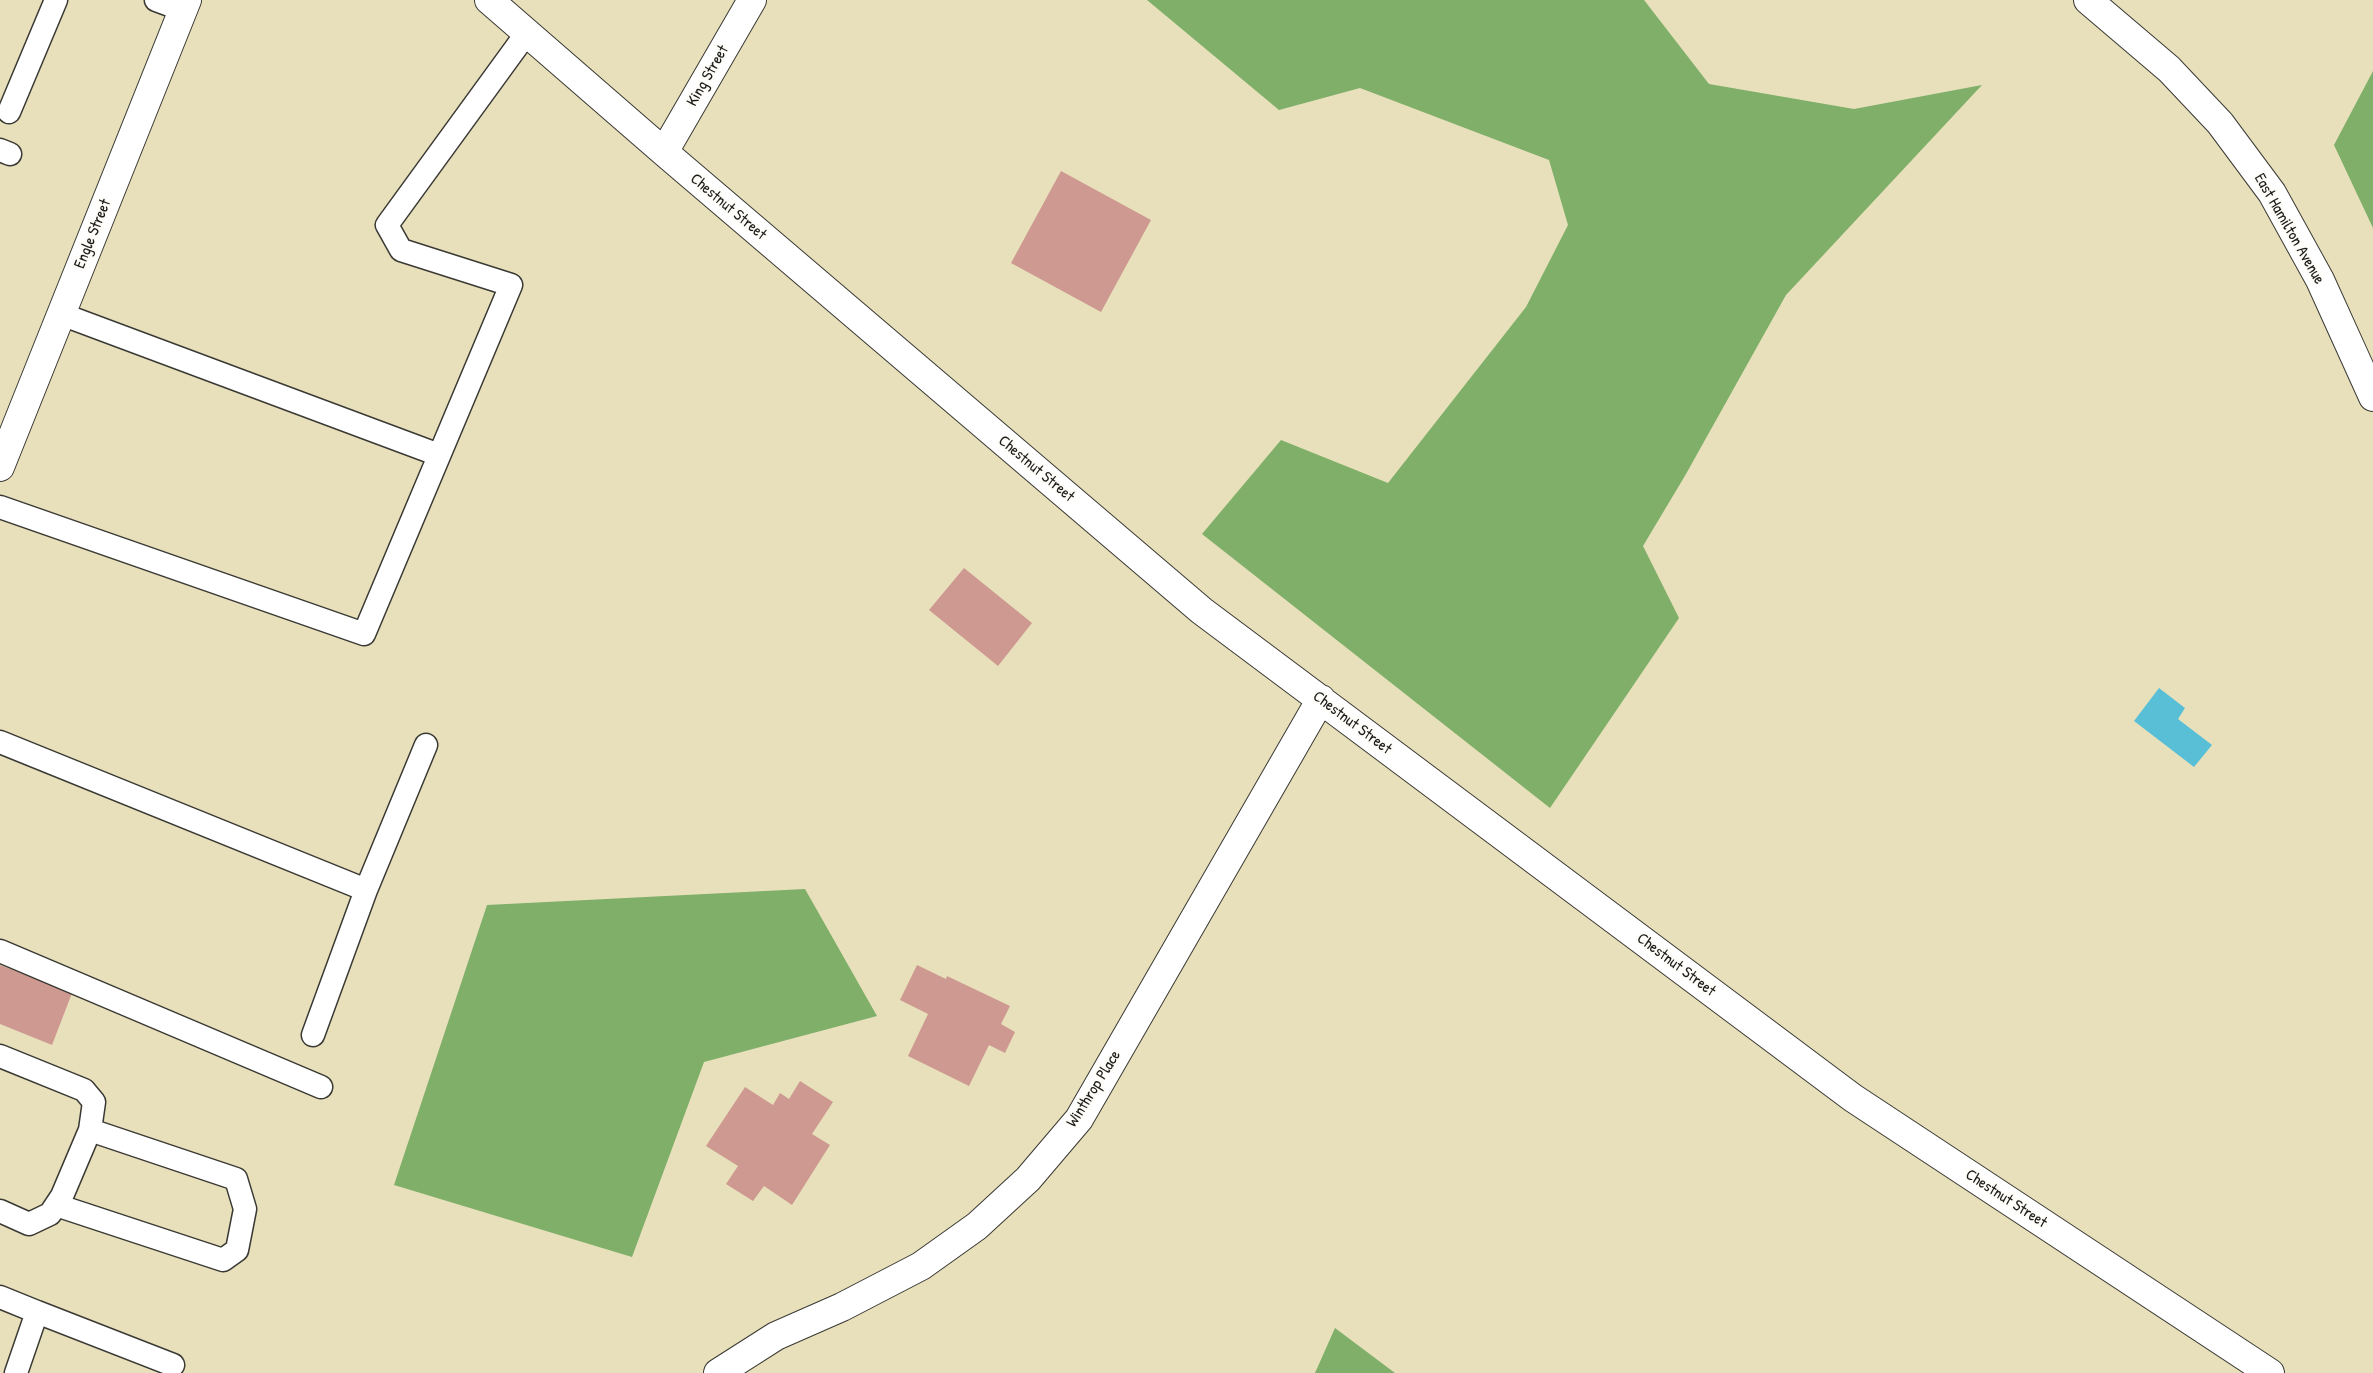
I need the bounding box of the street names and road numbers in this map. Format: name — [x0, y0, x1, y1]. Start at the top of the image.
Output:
street label: King Street — [683, 42, 733, 110]
street label: Chestnut Street — [686, 170, 770, 244]
street label: East Hamilton Avenue — [2250, 170, 2328, 288]
street label: Engle Street — [70, 197, 116, 271]
street label: Chestnut Street — [994, 432, 1078, 506]
street label: Chestnut Street — [1309, 687, 1395, 759]
street label: Chestnut Street — [1633, 929, 1719, 1001]
street label: Winthrop Place — [1063, 1047, 1125, 1131]
street label: Chestnut Street — [1962, 1165, 2050, 1233]

